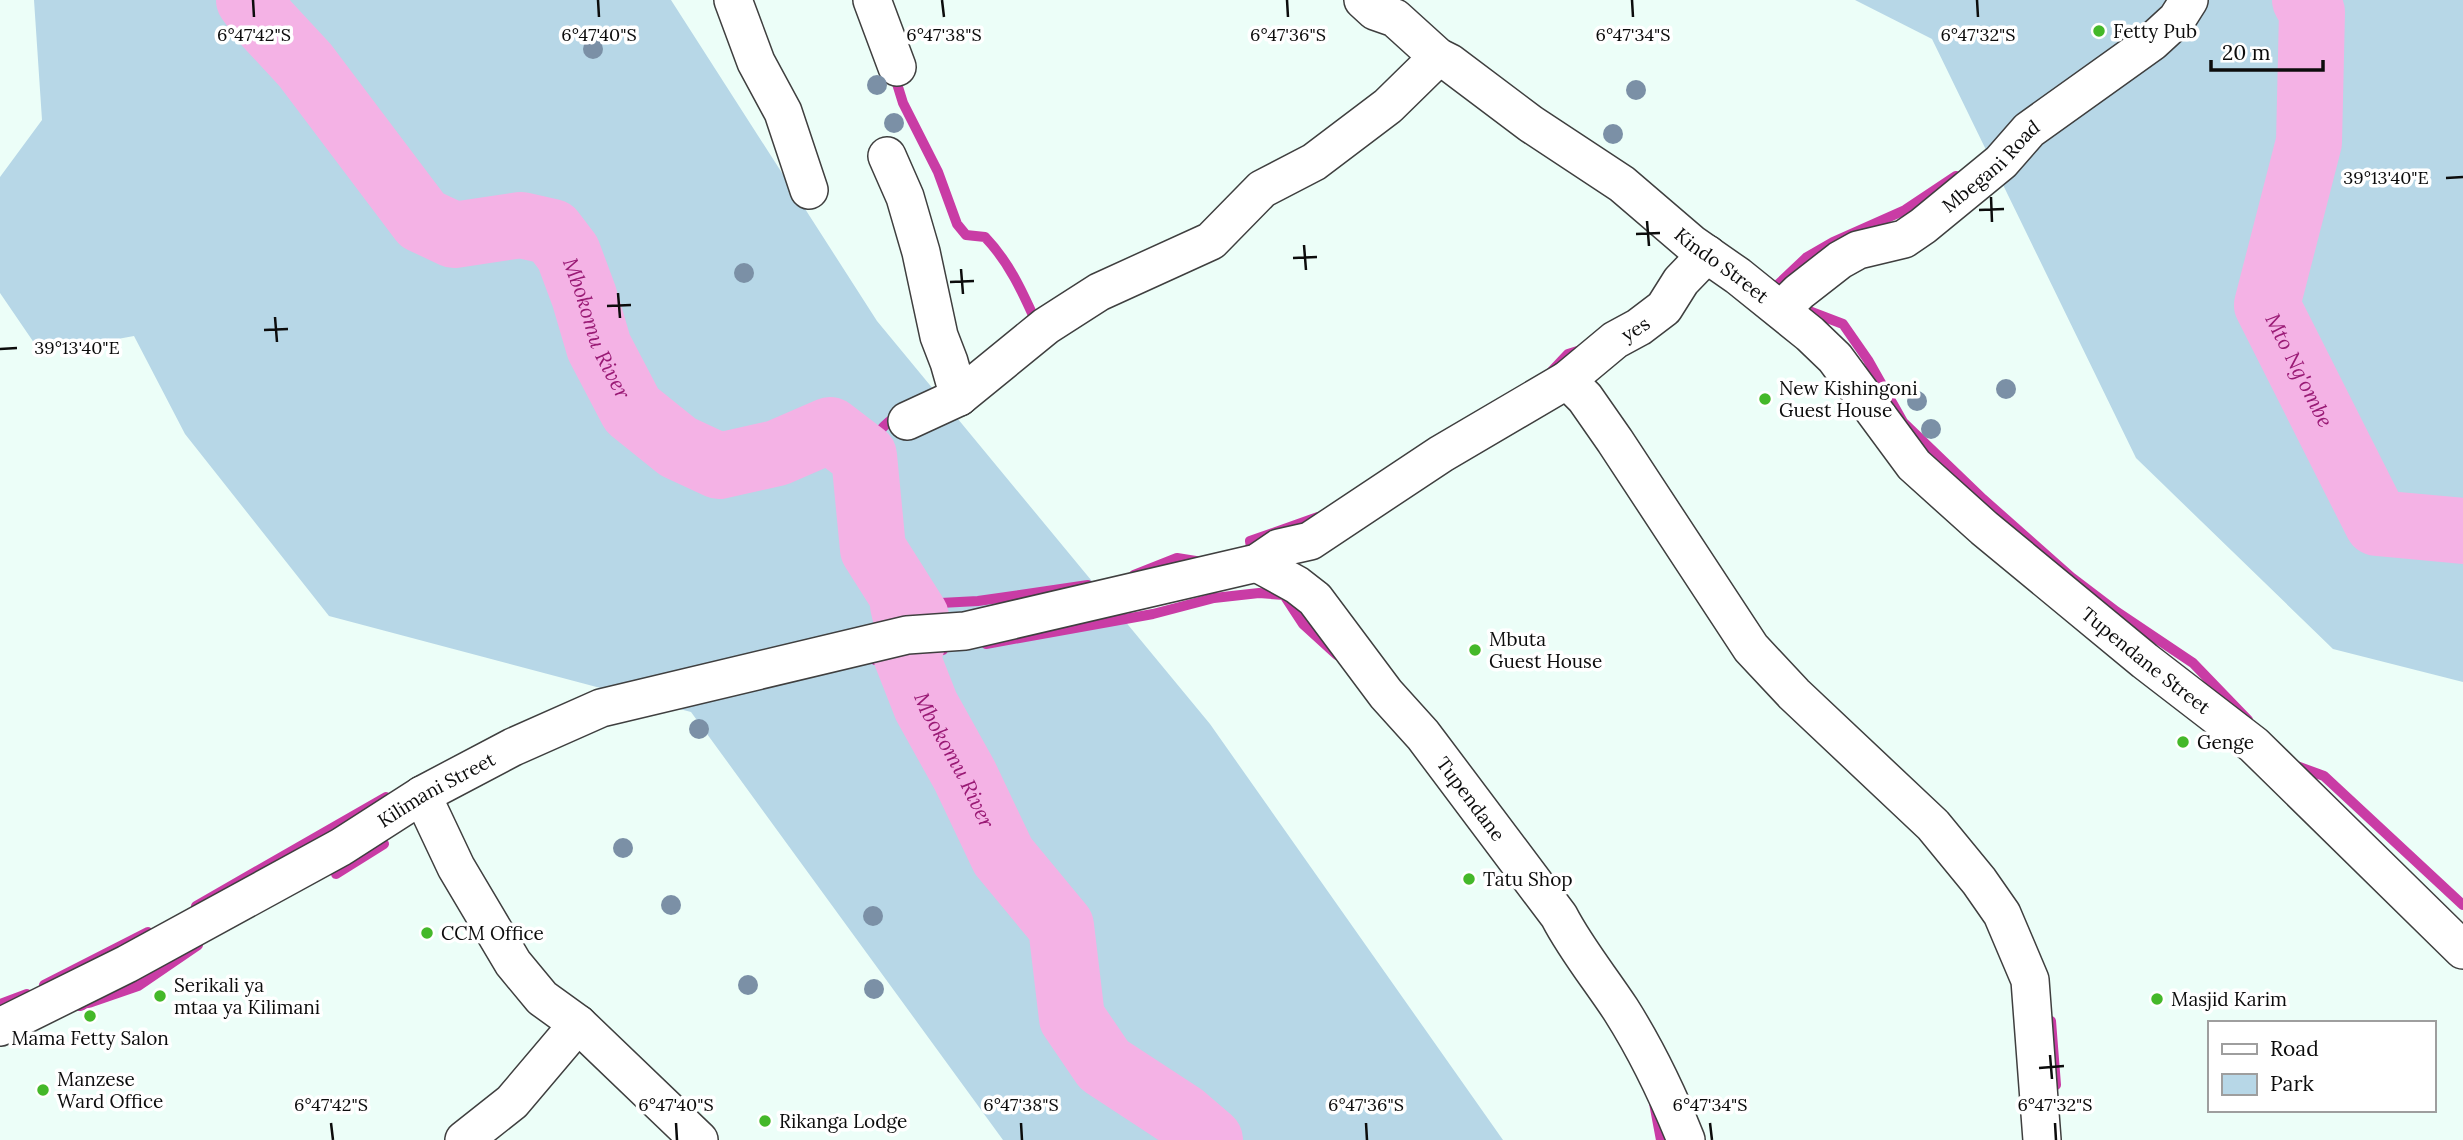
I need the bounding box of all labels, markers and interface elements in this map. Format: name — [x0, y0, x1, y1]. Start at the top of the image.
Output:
place label: Fetty Pub — [2113, 19, 2197, 43]
text: 6°47'42"S — [217, 23, 291, 46]
text: 6°47'40"S — [561, 23, 637, 46]
text: 6°47'38"S — [906, 23, 982, 46]
text: 6°47'36"S — [1250, 23, 1326, 46]
text: 6°47'34"S — [1596, 23, 1670, 46]
text: 6°47'32"S — [1940, 23, 2016, 46]
marker: Fetty Pub — [2091, 23, 2107, 39]
scale bar — [2211, 28, 2323, 72]
text: 20 m — [2222, 39, 2271, 66]
street label: Mbegani Road — [1937, 115, 2044, 217]
text: 39°13'40"E — [2343, 166, 2429, 189]
street label: Kindo Street — [1670, 222, 1774, 308]
water label: Mbokomu River — [557, 254, 637, 404]
water label: Mto Ng'ombe — [2260, 309, 2340, 431]
street label: yes — [1617, 311, 1655, 346]
text: 39°13'40"E — [34, 336, 120, 359]
place label: New Kishingoni Guest House — [1779, 376, 1918, 422]
marker: New Kishingoni Guest House — [1757, 391, 1773, 407]
street label: Tupendane Street — [2077, 602, 2216, 719]
place label: Mbuta Guest House — [1489, 627, 1602, 673]
marker: Mbuta Guest House — [1467, 642, 1483, 658]
water label: Mbokomu River — [909, 689, 1001, 833]
place label: Genge — [2197, 730, 2254, 754]
marker: Genge — [2175, 734, 2191, 750]
street label: Kilimani Street — [373, 746, 500, 832]
street label: Tupendane — [1431, 752, 1510, 846]
place label: Tatu Shop — [1483, 867, 1573, 891]
marker: Tatu Shop — [1461, 871, 1477, 887]
place label: CCM Office — [441, 921, 544, 945]
marker: CCM Office — [419, 925, 435, 941]
place label: Serikali ya mtaa ya Kilimani — [174, 973, 320, 1019]
place label: Masjid Karim — [2171, 987, 2287, 1011]
marker: Serikali ya mtaa ya Kilimani — [152, 988, 168, 1004]
marker: Masjid Karim — [2149, 991, 2165, 1007]
marker: Mama Fetty Salon — [82, 1008, 98, 1024]
legend — [2208, 1021, 2435, 1112]
place label: Mama Fetty Salon — [11, 1026, 169, 1050]
text: Road — [2270, 1035, 2319, 1062]
place label: Manzese Ward Office — [57, 1067, 163, 1113]
text: Park — [2270, 1070, 2314, 1097]
marker: Manzese Ward Office — [35, 1082, 51, 1098]
text: 6°47'42"S — [294, 1093, 368, 1116]
text: 6°47'40"S — [638, 1093, 714, 1116]
text: 6°47'38"S — [983, 1093, 1059, 1116]
text: 6°47'36"S — [1328, 1093, 1404, 1116]
text: 6°47'34"S — [1673, 1093, 1747, 1116]
text: 6°47'32"S — [2017, 1093, 2093, 1116]
place label: Rikanga Lodge — [779, 1109, 907, 1133]
marker: Rikanga Lodge — [757, 1113, 773, 1129]

